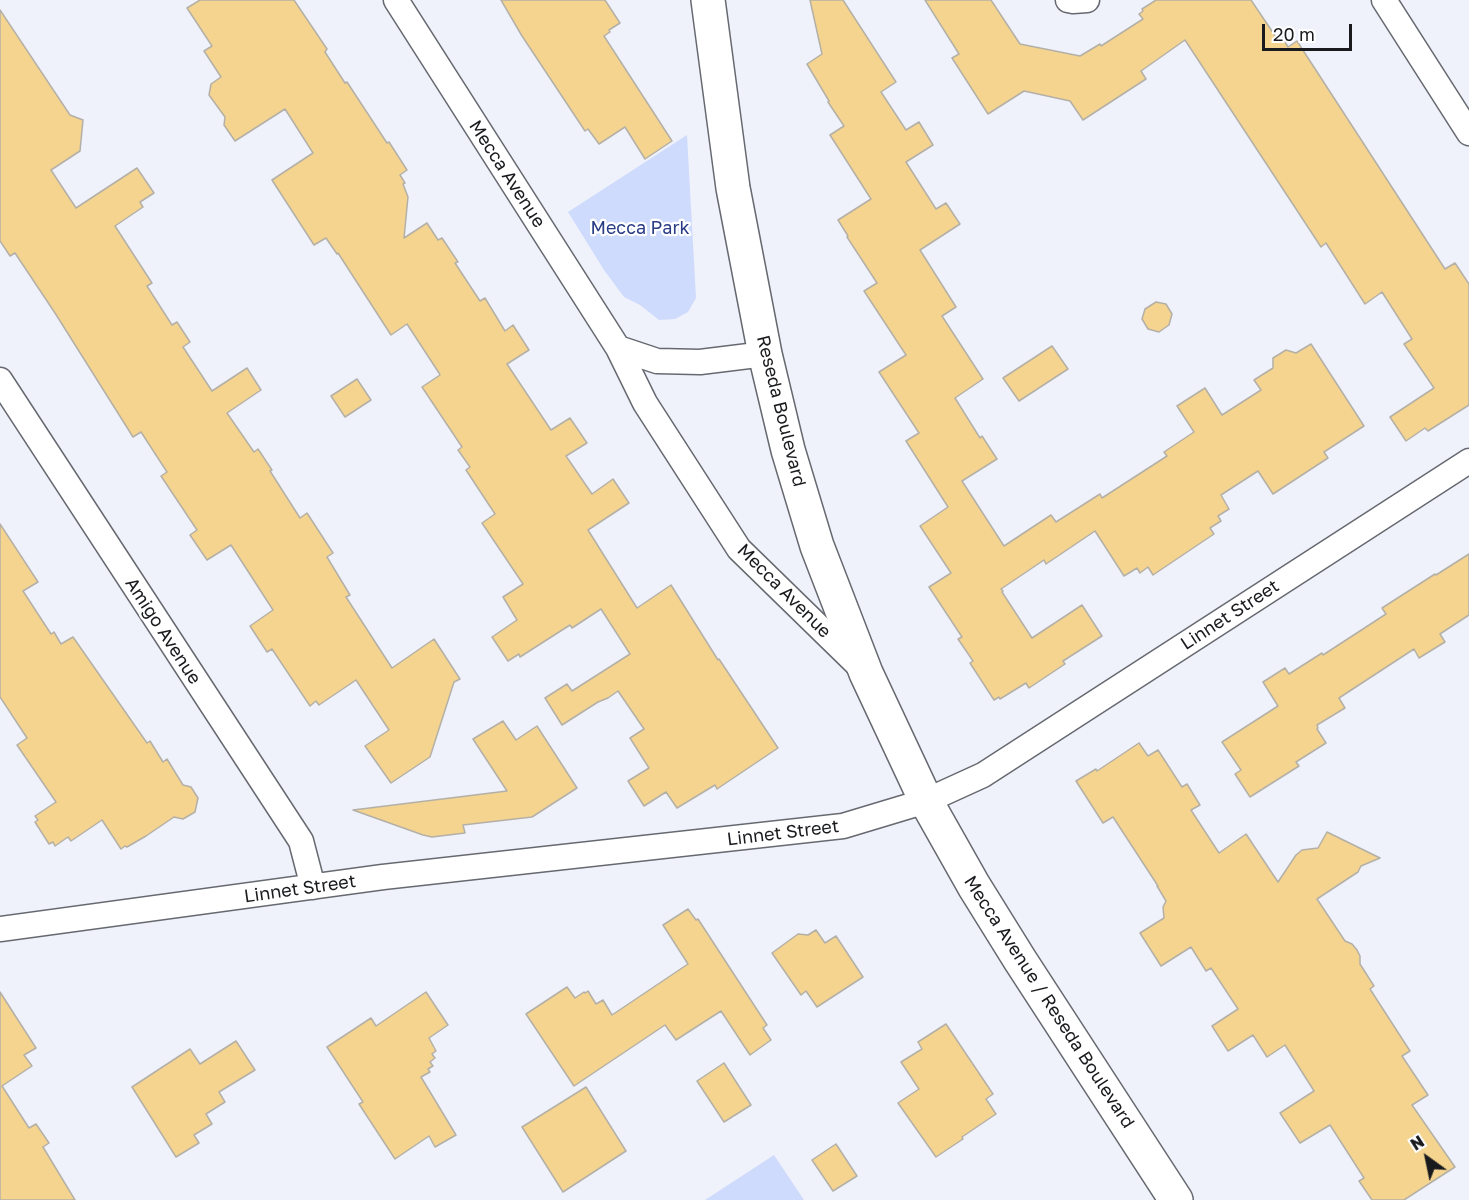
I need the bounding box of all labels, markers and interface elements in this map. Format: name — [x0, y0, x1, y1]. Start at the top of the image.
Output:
scale bar — [1265, 12, 1355, 50]
text: 20 m — [1273, 23, 1315, 45]
street label: Mecca Avenue — [464, 116, 550, 232]
park label: Mecca Park — [590, 217, 690, 239]
street label: Reseda Boulevard — [752, 333, 810, 489]
street label: Mecca Avenue — [733, 540, 835, 642]
street label: Amigo Avenue — [121, 574, 205, 688]
street label: Linnet Street — [1177, 575, 1283, 655]
street label: Linnet Street — [726, 815, 840, 851]
street label: Linnet Street — [243, 870, 357, 908]
street label: Mecca Avenue / Reseda Boulevard — [959, 872, 1139, 1132]
north arrow — [1397, 1128, 1457, 1188]
text: N — [1407, 1131, 1428, 1155]

